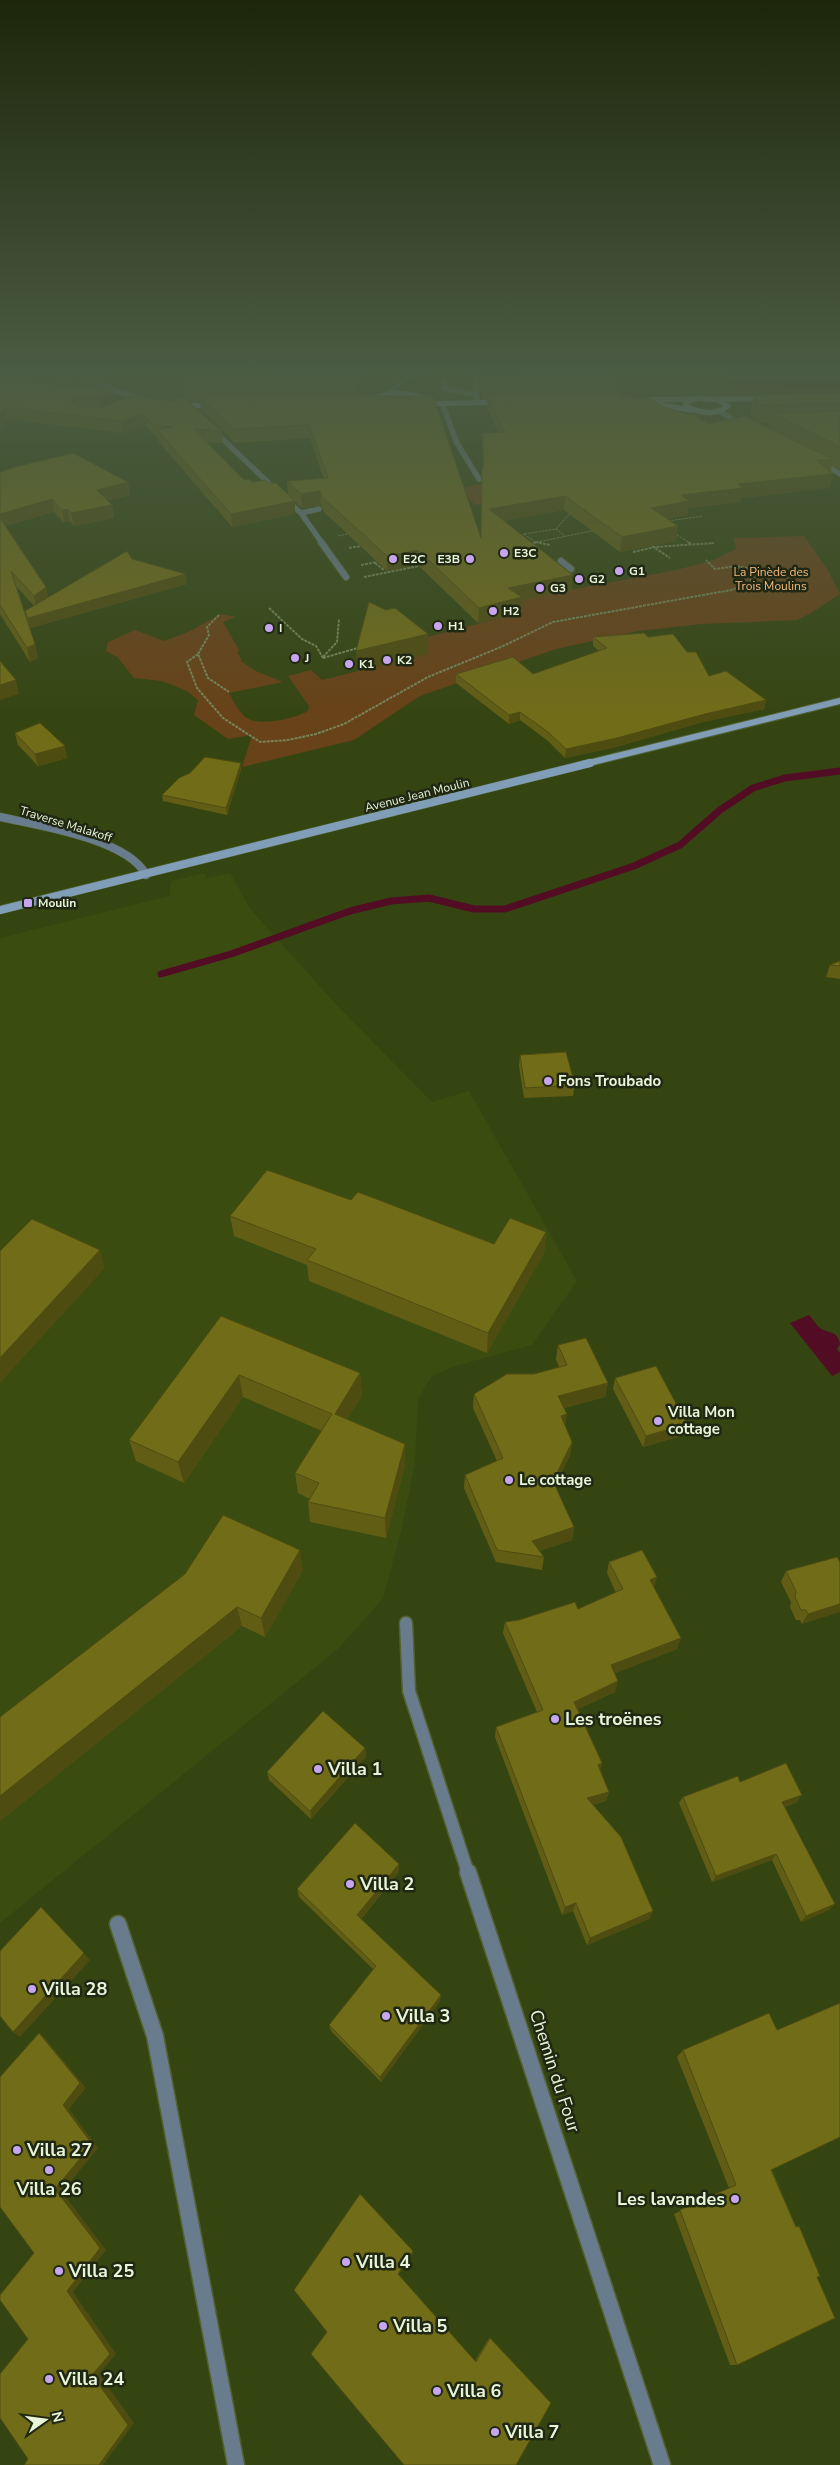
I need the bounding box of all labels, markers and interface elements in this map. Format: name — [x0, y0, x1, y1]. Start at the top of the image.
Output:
place label: E3C — [514, 545, 537, 561]
marker: E3C — [498, 547, 510, 559]
place label: E2C — [403, 551, 426, 567]
place label: E3B — [437, 551, 460, 567]
marker: E2C — [387, 553, 399, 565]
marker: E3B — [464, 553, 476, 565]
place label: G1 — [629, 563, 645, 579]
park label: La Pinède des Trois Moulins — [733, 564, 809, 594]
marker: G1 — [613, 565, 625, 577]
place label: G2 — [589, 571, 605, 587]
marker: G2 — [573, 573, 585, 585]
place label: G3 — [550, 580, 566, 596]
marker: G3 — [534, 582, 546, 594]
place label: H2 — [503, 603, 519, 619]
marker: H2 — [487, 605, 499, 617]
place label: H1 — [448, 618, 464, 634]
place label: I — [279, 620, 282, 636]
marker: H1 — [432, 620, 444, 632]
marker: I — [263, 622, 275, 634]
place label: J — [304, 650, 309, 666]
marker: J — [289, 652, 301, 664]
place label: K2 — [397, 652, 412, 668]
marker: K2 — [381, 654, 393, 666]
place label: K1 — [359, 656, 374, 672]
marker: K1 — [343, 658, 355, 670]
street label: Avenue Jean Moulin — [363, 774, 471, 816]
street label: Traverse Malakoff — [18, 802, 115, 846]
place label: Moulin — [38, 895, 76, 911]
marker: Moulin — [22, 897, 34, 909]
place label: Fons Troubado — [558, 1071, 661, 1091]
marker: Fons Troubado — [542, 1075, 554, 1087]
place label: Villa Mon cottage — [667, 1402, 735, 1439]
marker: Villa Mon cottage — [652, 1415, 664, 1427]
place label: Le cottage — [519, 1470, 592, 1490]
marker: Le cottage — [503, 1474, 515, 1486]
place label: Les troënes — [565, 1707, 662, 1731]
marker: Les troënes — [549, 1713, 561, 1725]
place label: Villa 1 — [327, 1757, 382, 1781]
marker: Villa 1 — [312, 1763, 324, 1775]
place label: Villa 2 — [359, 1872, 414, 1896]
marker: Villa 2 — [344, 1878, 356, 1890]
place label: Villa 28 — [41, 1977, 107, 2001]
marker: Villa 28 — [26, 1983, 38, 1995]
place label: Villa 3 — [395, 2004, 450, 2028]
street label: Chemin du Four — [524, 2007, 586, 2136]
marker: Villa 3 — [380, 2010, 392, 2022]
place label: Villa 27 — [26, 2138, 92, 2162]
marker: Villa 27 — [11, 2144, 23, 2156]
marker: Villa 26 — [43, 2164, 55, 2176]
place label: Villa 26 — [15, 2177, 82, 2201]
place label: Les lavandes — [617, 2187, 725, 2211]
marker: Les lavandes — [729, 2193, 741, 2205]
place label: Villa 4 — [355, 2250, 411, 2274]
marker: Villa 4 — [340, 2256, 352, 2268]
place label: Villa 25 — [68, 2259, 134, 2283]
marker: Villa 25 — [53, 2265, 65, 2277]
place label: Villa 5 — [392, 2314, 448, 2338]
marker: Villa 5 — [377, 2320, 389, 2332]
place label: Villa 24 — [58, 2367, 124, 2391]
marker: Villa 24 — [43, 2373, 55, 2385]
place label: Villa 6 — [446, 2379, 502, 2403]
marker: Villa 6 — [431, 2385, 443, 2397]
north arrow — [20, 2395, 70, 2445]
text: N — [47, 2410, 68, 2424]
place label: Villa 7 — [504, 2420, 559, 2444]
marker: Villa 7 — [489, 2426, 501, 2438]

